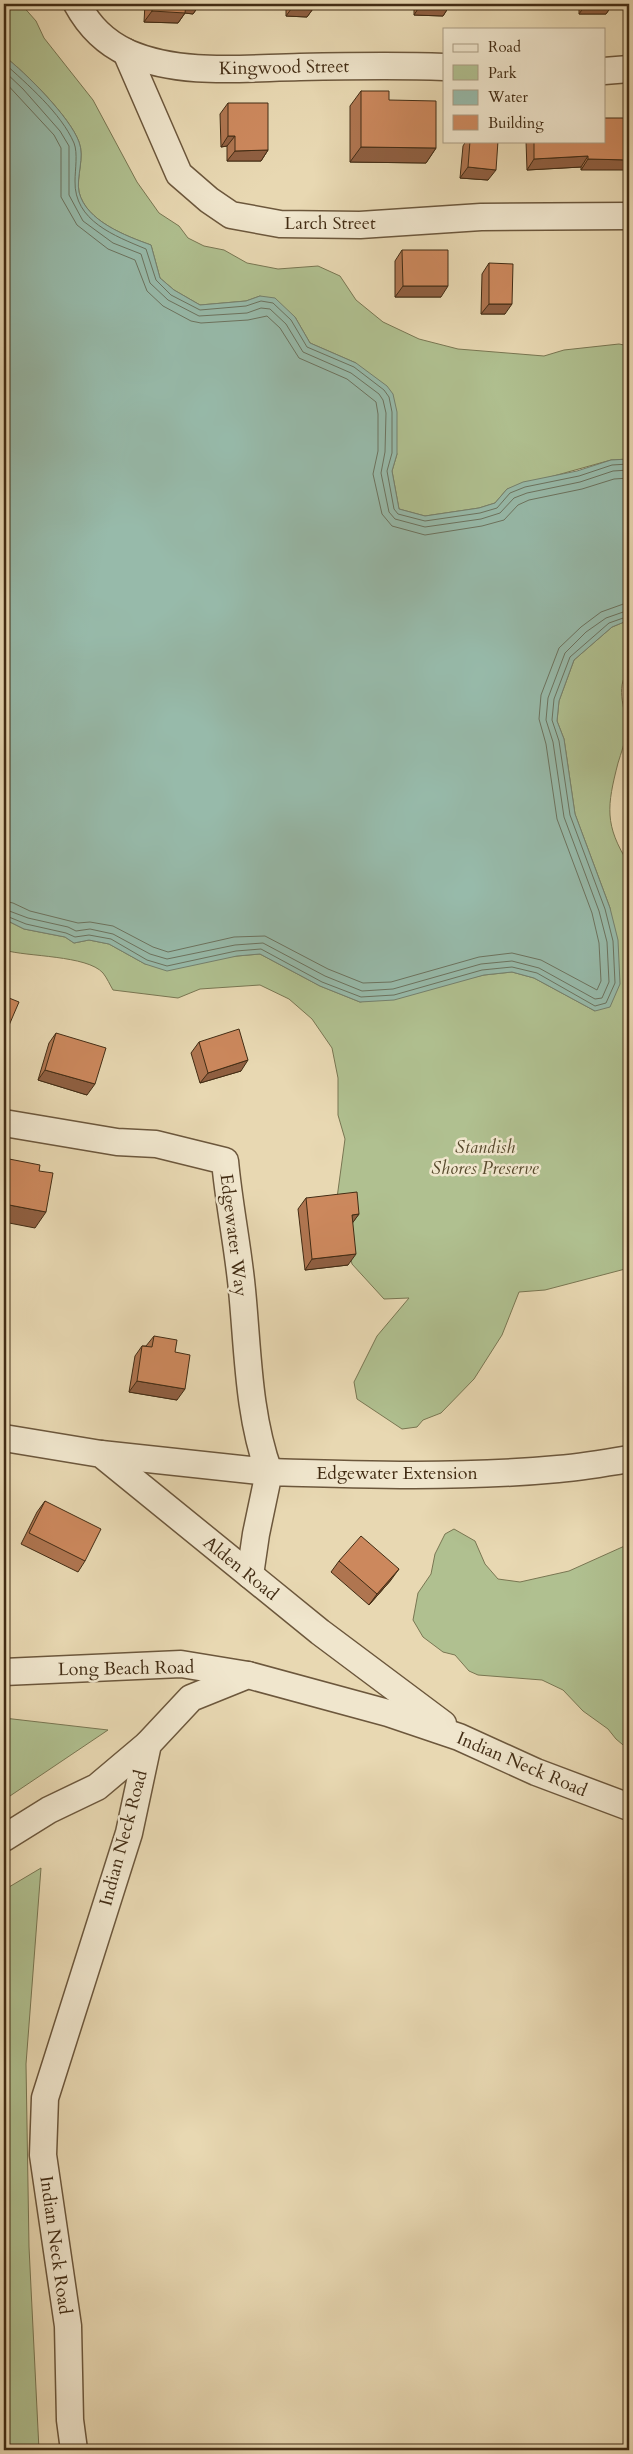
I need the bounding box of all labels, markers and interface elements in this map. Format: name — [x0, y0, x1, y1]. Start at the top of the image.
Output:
legend — [443, 28, 606, 142]
text: Road — [488, 37, 521, 57]
street label: Kingwood Street — [219, 54, 350, 81]
text: Park — [488, 63, 517, 83]
text: Water — [487, 87, 529, 107]
text: Building — [488, 113, 544, 133]
street label: Larch Street — [284, 211, 376, 236]
park label: Standish Shores Preserve — [431, 1135, 540, 1181]
street label: Edgewater Way — [214, 1172, 254, 1298]
street label: Edgewater Extension — [316, 1461, 479, 1486]
street label: Alden Road — [198, 1530, 284, 1607]
street label: Long Beach Road — [58, 1655, 195, 1682]
street label: Indian Neck Road — [453, 1726, 591, 1803]
street label: Indian Neck Road — [93, 1767, 154, 1909]
street label: Indian Neck Road — [33, 2174, 78, 2316]

